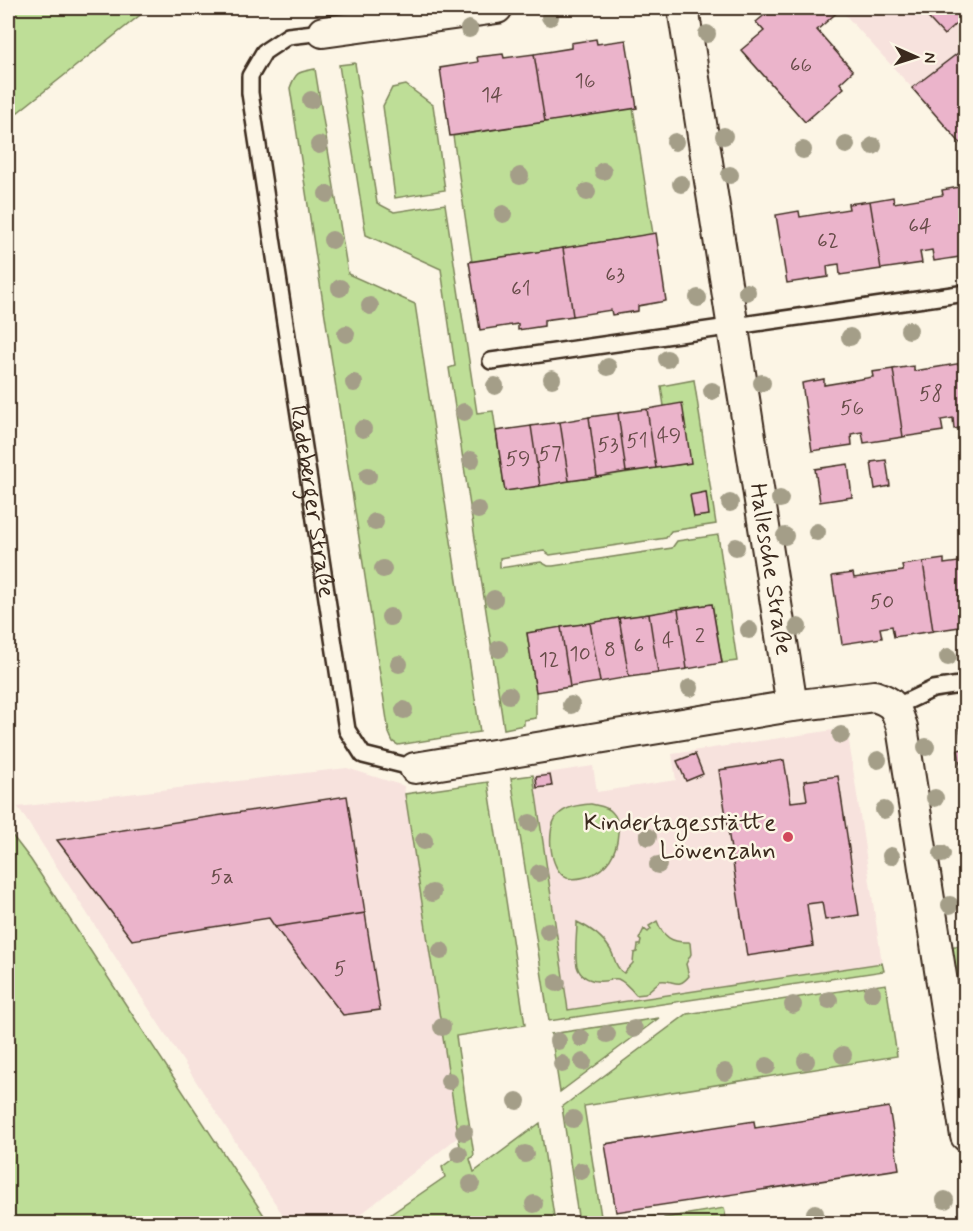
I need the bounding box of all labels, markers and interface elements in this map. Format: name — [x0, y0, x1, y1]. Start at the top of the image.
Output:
north arrow — [886, 27, 946, 87]
house number: 66 — [790, 51, 812, 79]
text: N — [919, 52, 940, 64]
house number: 16 — [575, 67, 596, 95]
house number: 14 — [481, 81, 503, 109]
house number: 64 — [908, 212, 932, 240]
house number: 62 — [817, 227, 839, 255]
house number: 63 — [605, 261, 625, 289]
house number: 61 — [511, 275, 531, 303]
house number: 58 — [919, 380, 943, 408]
house number: 56 — [840, 394, 864, 422]
street label: Radeberger Straße — [282, 403, 342, 600]
house number: 49 — [657, 422, 681, 450]
house number: 51 — [626, 427, 648, 455]
house number: 53 — [597, 431, 619, 459]
house number: 57 — [538, 440, 562, 468]
house number: 59 — [505, 445, 531, 473]
street label: Hallesche Straße — [742, 481, 799, 657]
house number: 50 — [870, 588, 894, 616]
house number: 2 — [695, 622, 705, 650]
house number: 4 — [662, 627, 674, 655]
house number: 6 — [634, 632, 644, 660]
house number: 8 — [604, 636, 616, 664]
house number: 10 — [569, 640, 591, 668]
house number: 12 — [539, 646, 559, 674]
place label: Kindertagesstätte Löwenzahn — [584, 808, 776, 867]
marker: Kindertagesstätte Löwenzahn — [781, 830, 795, 844]
house number: 5a — [210, 863, 234, 891]
house number: 5 — [334, 955, 346, 983]

